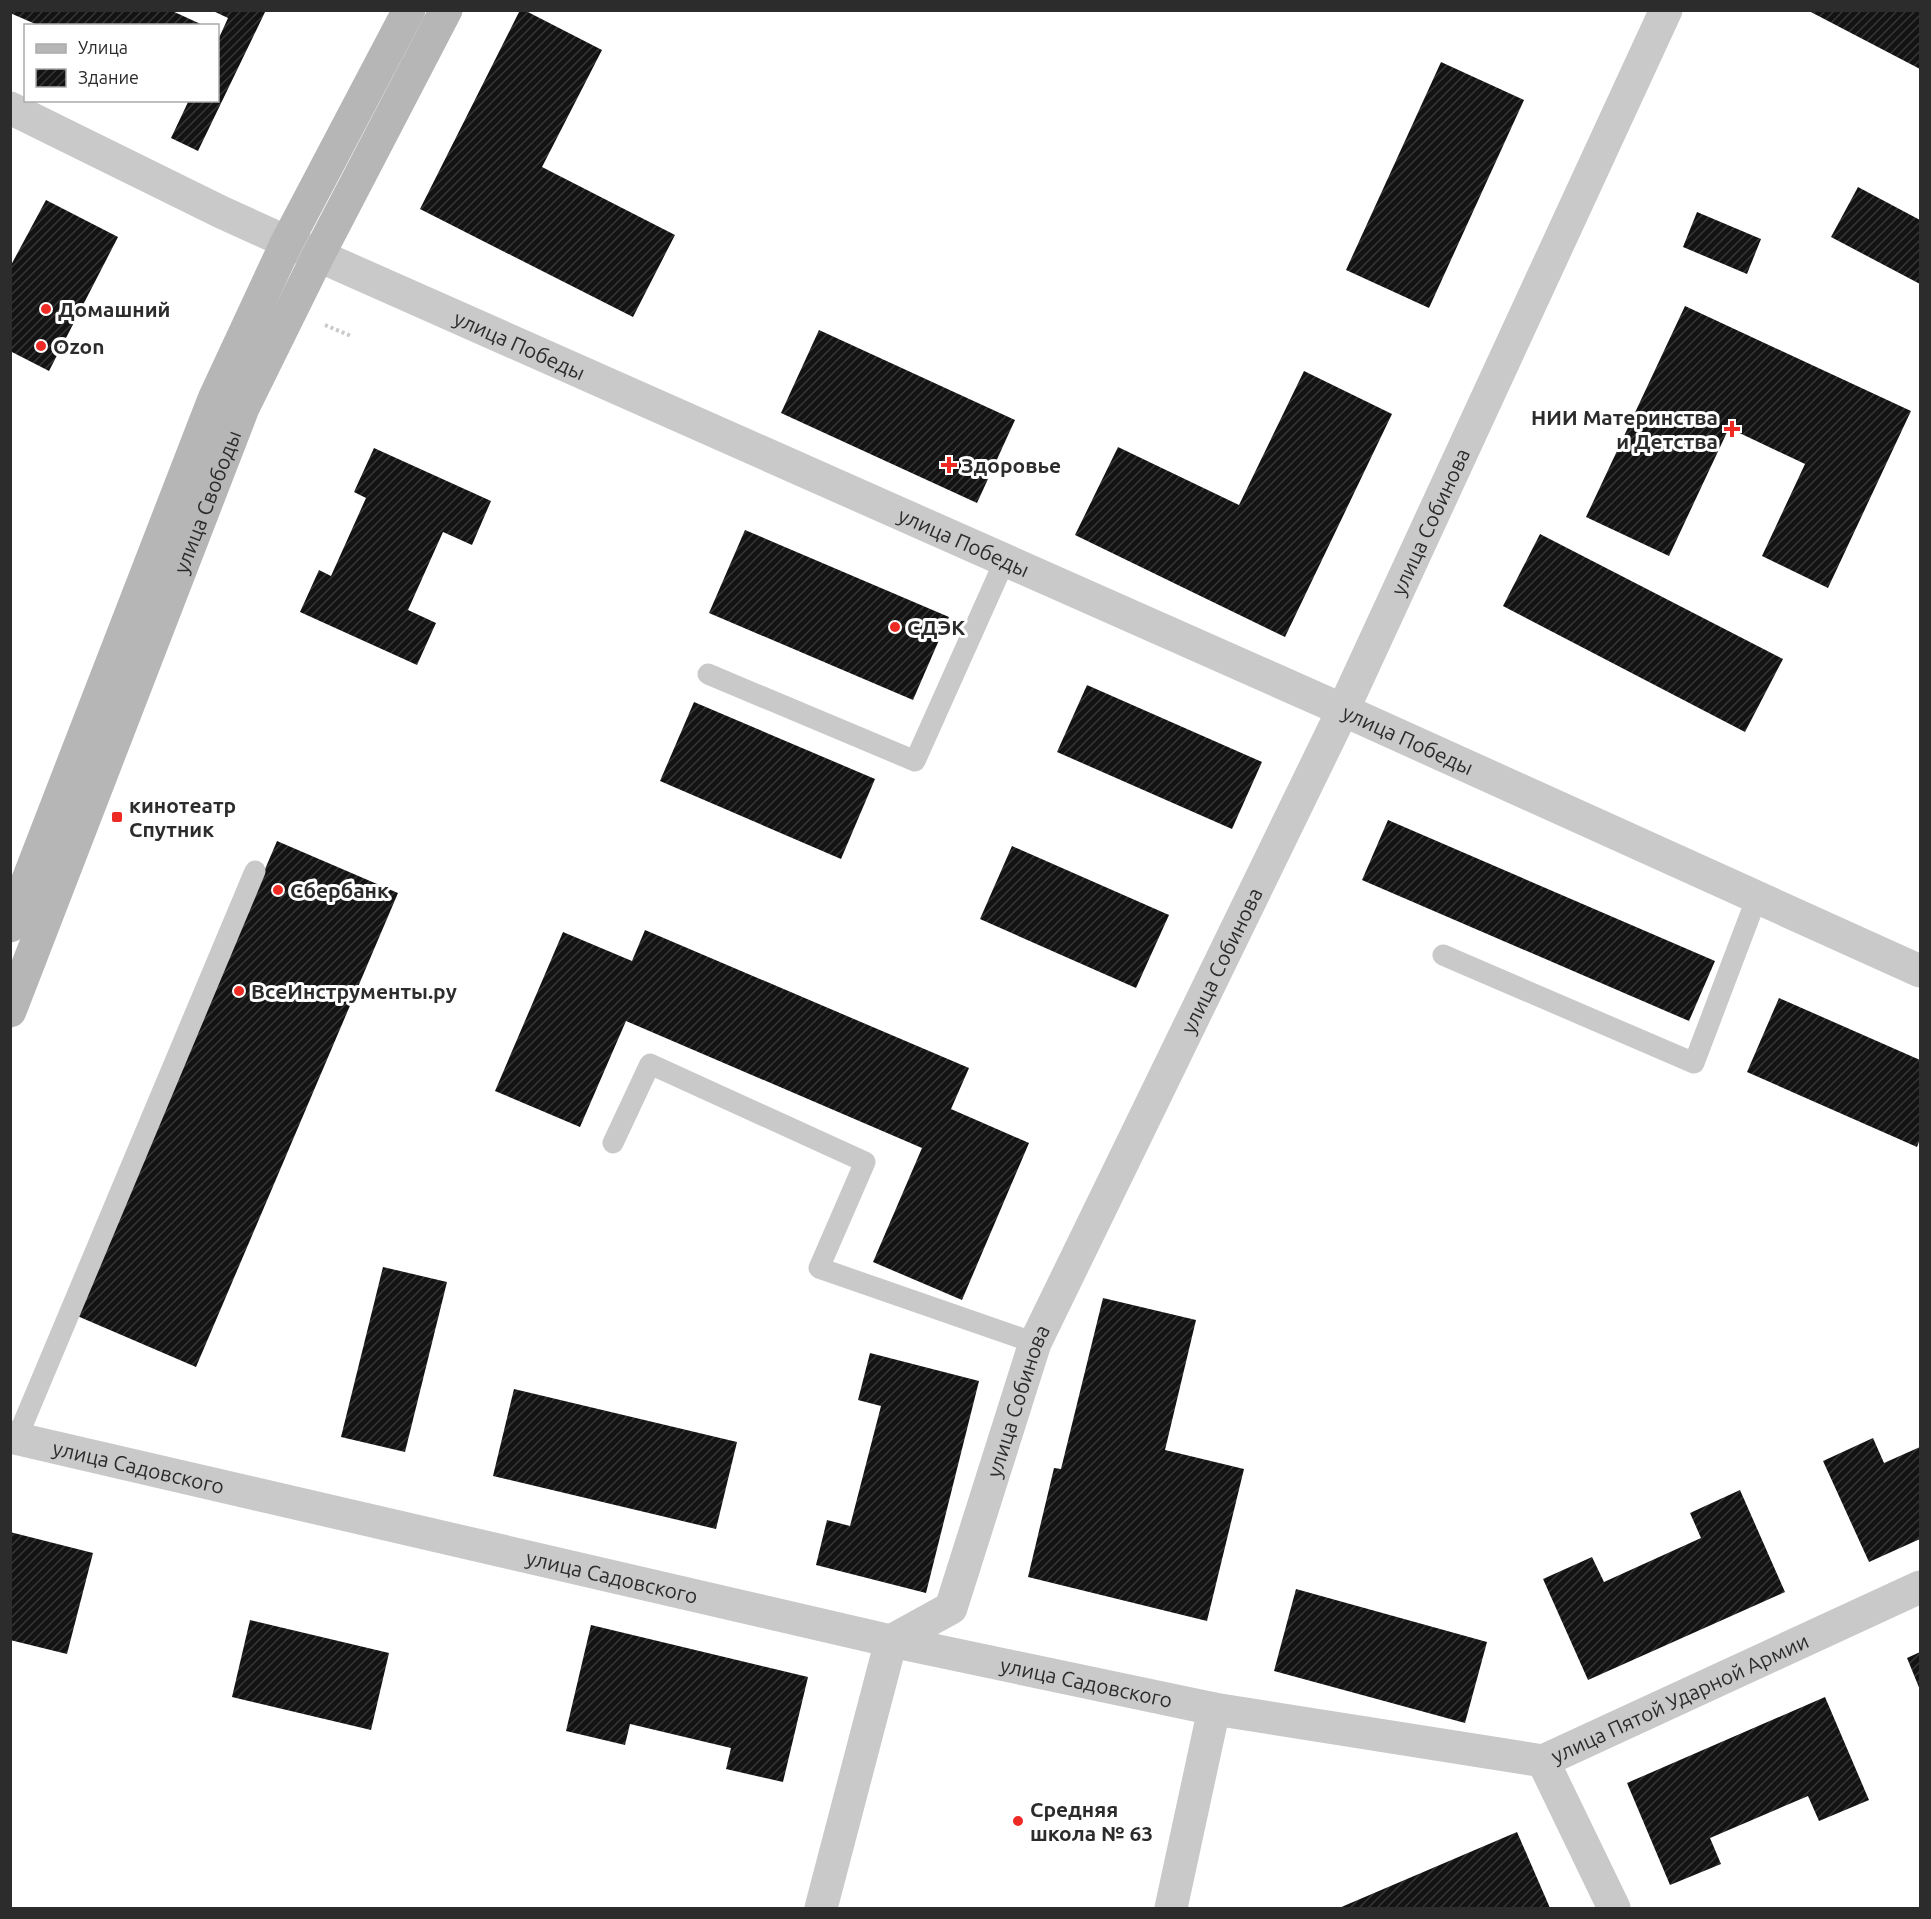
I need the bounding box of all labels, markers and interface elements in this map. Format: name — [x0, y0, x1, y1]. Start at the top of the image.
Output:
legend — [24, 24, 219, 102]
text: Улица — [78, 37, 128, 57]
text: Здание — [78, 67, 139, 87]
place label: Домашний — [58, 297, 170, 321]
marker: Домашний — [39, 302, 53, 316]
street label: улица Победы — [450, 305, 589, 384]
place label: Ozon — [53, 334, 104, 358]
marker: Ozon — [34, 339, 48, 353]
place label: НИИ Материнства и Детства — [1531, 405, 1718, 453]
marker: НИИ Материнства и Детства — [1723, 420, 1741, 438]
street label: улица Свободы — [168, 427, 245, 577]
street label: улица Собинова — [1386, 444, 1474, 599]
place label: Здоровье — [961, 453, 1061, 477]
marker: Здоровье — [942, 458, 956, 472]
street label: улица Победы — [895, 502, 1033, 581]
place label: СДЭК — [907, 615, 965, 639]
marker: СДЭК — [888, 620, 902, 634]
street label: улица Победы — [1339, 699, 1477, 779]
place label: кинотеатр Спутник — [129, 793, 236, 841]
marker: кинотеатр Спутник — [110, 810, 124, 824]
place label: Сбербанк — [290, 878, 389, 902]
marker: Сбербанк — [271, 883, 285, 897]
street label: улица Собинова — [1176, 884, 1267, 1037]
place label: ВсеИнструменты.ру — [251, 979, 457, 1003]
marker: ВсеИнструменты.ру — [232, 984, 246, 998]
street label: улица Собинова — [981, 1321, 1054, 1480]
street label: улица Садовского — [50, 1435, 227, 1498]
street label: улица Садовского — [524, 1545, 700, 1608]
street label: улица Пятой Ударной Армии — [1547, 1628, 1812, 1768]
street label: улица Садовского — [998, 1652, 1175, 1712]
place label: Средняя школа № 63 — [1030, 1797, 1153, 1845]
marker: Средняя школа № 63 — [1011, 1814, 1025, 1828]

